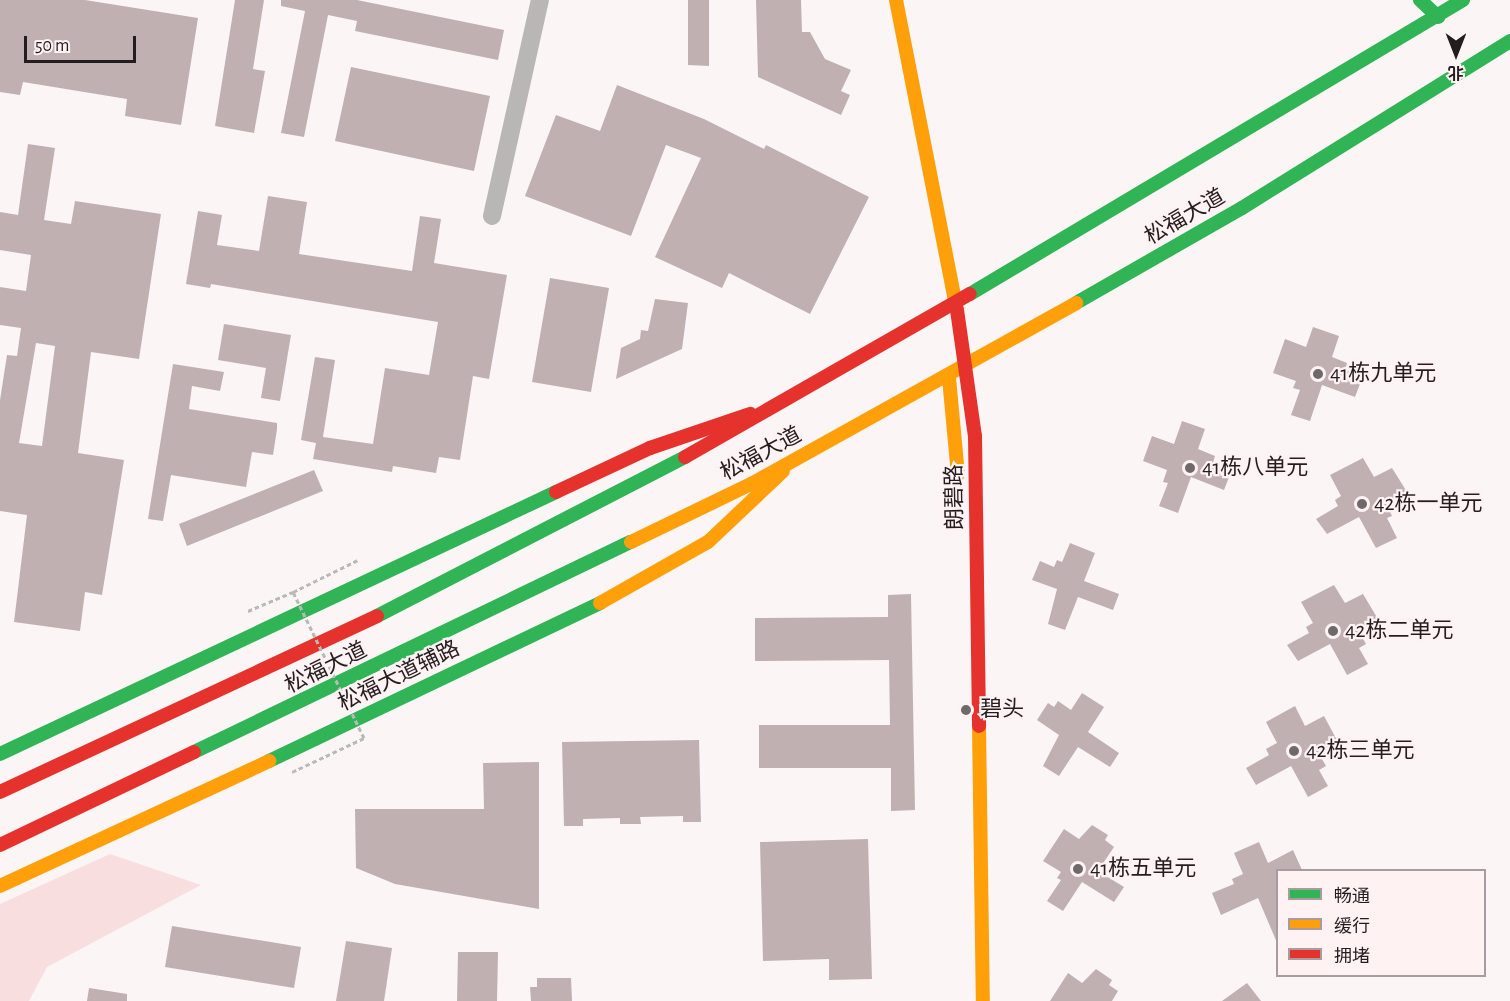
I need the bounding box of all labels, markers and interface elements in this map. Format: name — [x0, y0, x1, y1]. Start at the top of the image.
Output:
scale bar — [27, 24, 140, 62]
north arrow — [1426, 24, 1486, 84]
text: 50 m — [35, 37, 69, 55]
text: 北 — [1448, 64, 1464, 80]
street label: 松福大道 — [1140, 184, 1230, 250]
place label: 41栋九单元 — [1330, 361, 1436, 387]
marker: 41栋九单元 — [1311, 367, 1325, 381]
street label: 松福大道 — [716, 422, 806, 486]
place label: 41栋八单元 — [1202, 455, 1308, 481]
marker: 41栋八单元 — [1183, 461, 1197, 475]
street label: 朗碧路 — [941, 464, 969, 530]
place label: 42栋一单元 — [1374, 491, 1483, 517]
marker: 42栋一单元 — [1355, 497, 1369, 511]
place label: 42栋二单元 — [1345, 618, 1454, 644]
marker: 42栋二单元 — [1326, 624, 1340, 638]
street label: 松福大道辅路 — [334, 635, 464, 717]
street label: 松福大道 — [281, 637, 371, 699]
place label: 碧头 — [980, 697, 1024, 723]
marker: 碧头 — [957, 701, 975, 719]
place label: 42栋三单元 — [1306, 738, 1415, 764]
marker: 42栋三单元 — [1287, 744, 1301, 758]
place label: 41栋五单元 — [1090, 856, 1196, 882]
marker: 41栋五单元 — [1071, 862, 1085, 876]
legend — [1276, 869, 1486, 977]
text: 畅通 — [1334, 888, 1370, 906]
text: 缓行 — [1334, 918, 1370, 936]
text: 拥堵 — [1334, 948, 1370, 966]

